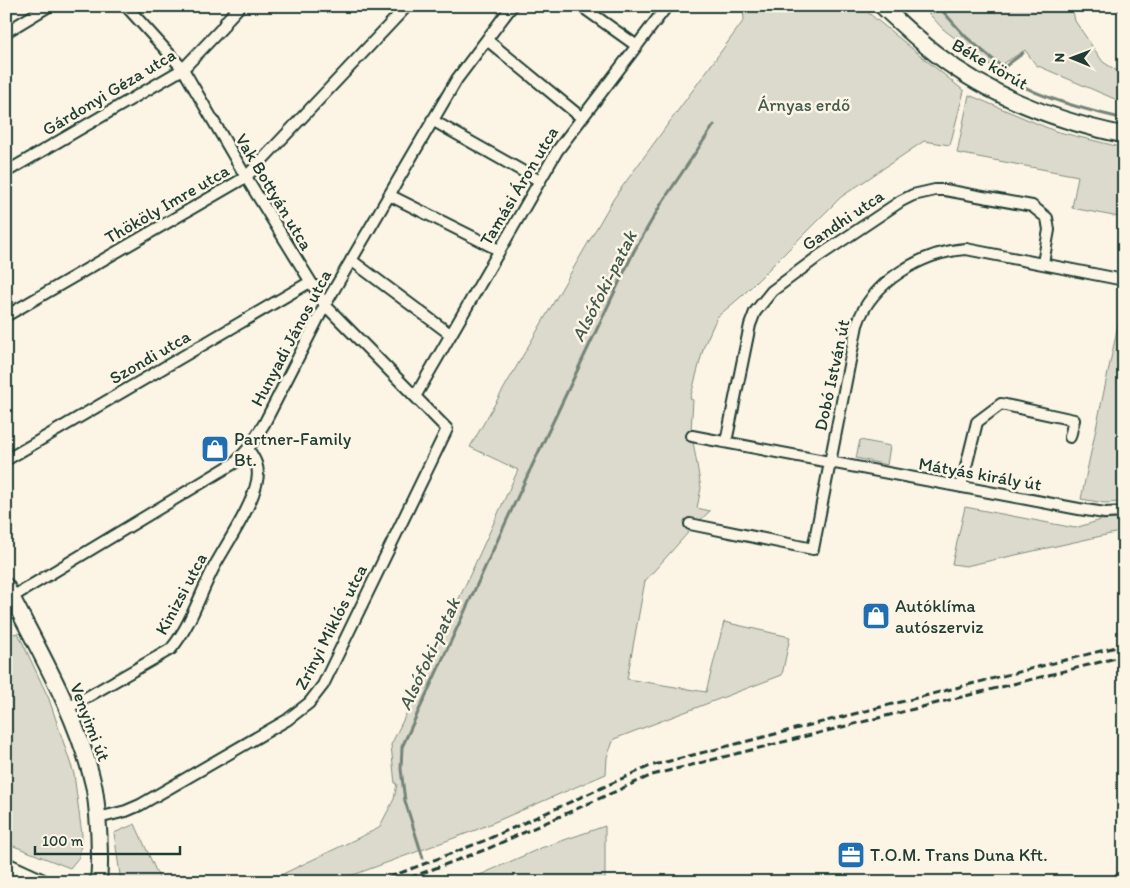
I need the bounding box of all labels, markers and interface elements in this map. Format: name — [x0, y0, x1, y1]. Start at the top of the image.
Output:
north arrow — [1048, 32, 1098, 82]
street label: Béke körút — [948, 33, 1032, 95]
street label: Gárdonyi Géza utca — [38, 43, 180, 140]
text: N — [1051, 53, 1068, 63]
park label: Árnyas erdő — [758, 94, 850, 116]
street label: Tamási Áron utca — [475, 122, 563, 249]
street label: Vak Bottyán utca — [230, 130, 318, 255]
street label: Thököly Imre utca — [101, 159, 234, 249]
street label: Gandhi utca — [798, 184, 889, 255]
water label: Alsófoki-patak — [566, 226, 642, 345]
street label: Hunyadi János utca — [246, 265, 337, 410]
street label: Dobó István út — [809, 317, 855, 433]
street label: Szondi utca — [106, 325, 195, 389]
place label: Partner-Family Bt. — [234, 428, 352, 471]
shop icon: Partner-Family Bt. — [200, 434, 230, 464]
street label: Mátyás király út — [917, 452, 1043, 496]
street label: Kinizsi utca — [150, 549, 212, 639]
street label: Zrínyi Miklós utca — [290, 560, 372, 693]
water label: Alsófoki-patak — [393, 593, 465, 714]
place label: Autóklíma autószerviz — [895, 595, 984, 638]
shop icon: Autóklíma autószerviz — [861, 601, 891, 631]
street label: Venyimi út — [65, 680, 115, 765]
scale bar — [35, 823, 180, 855]
text: 100 m — [42, 832, 84, 850]
office icon: T.O.M. Trans Duna Kft. — [836, 840, 866, 870]
place label: T.O.M. Trans Duna Kft. — [870, 844, 1048, 866]

